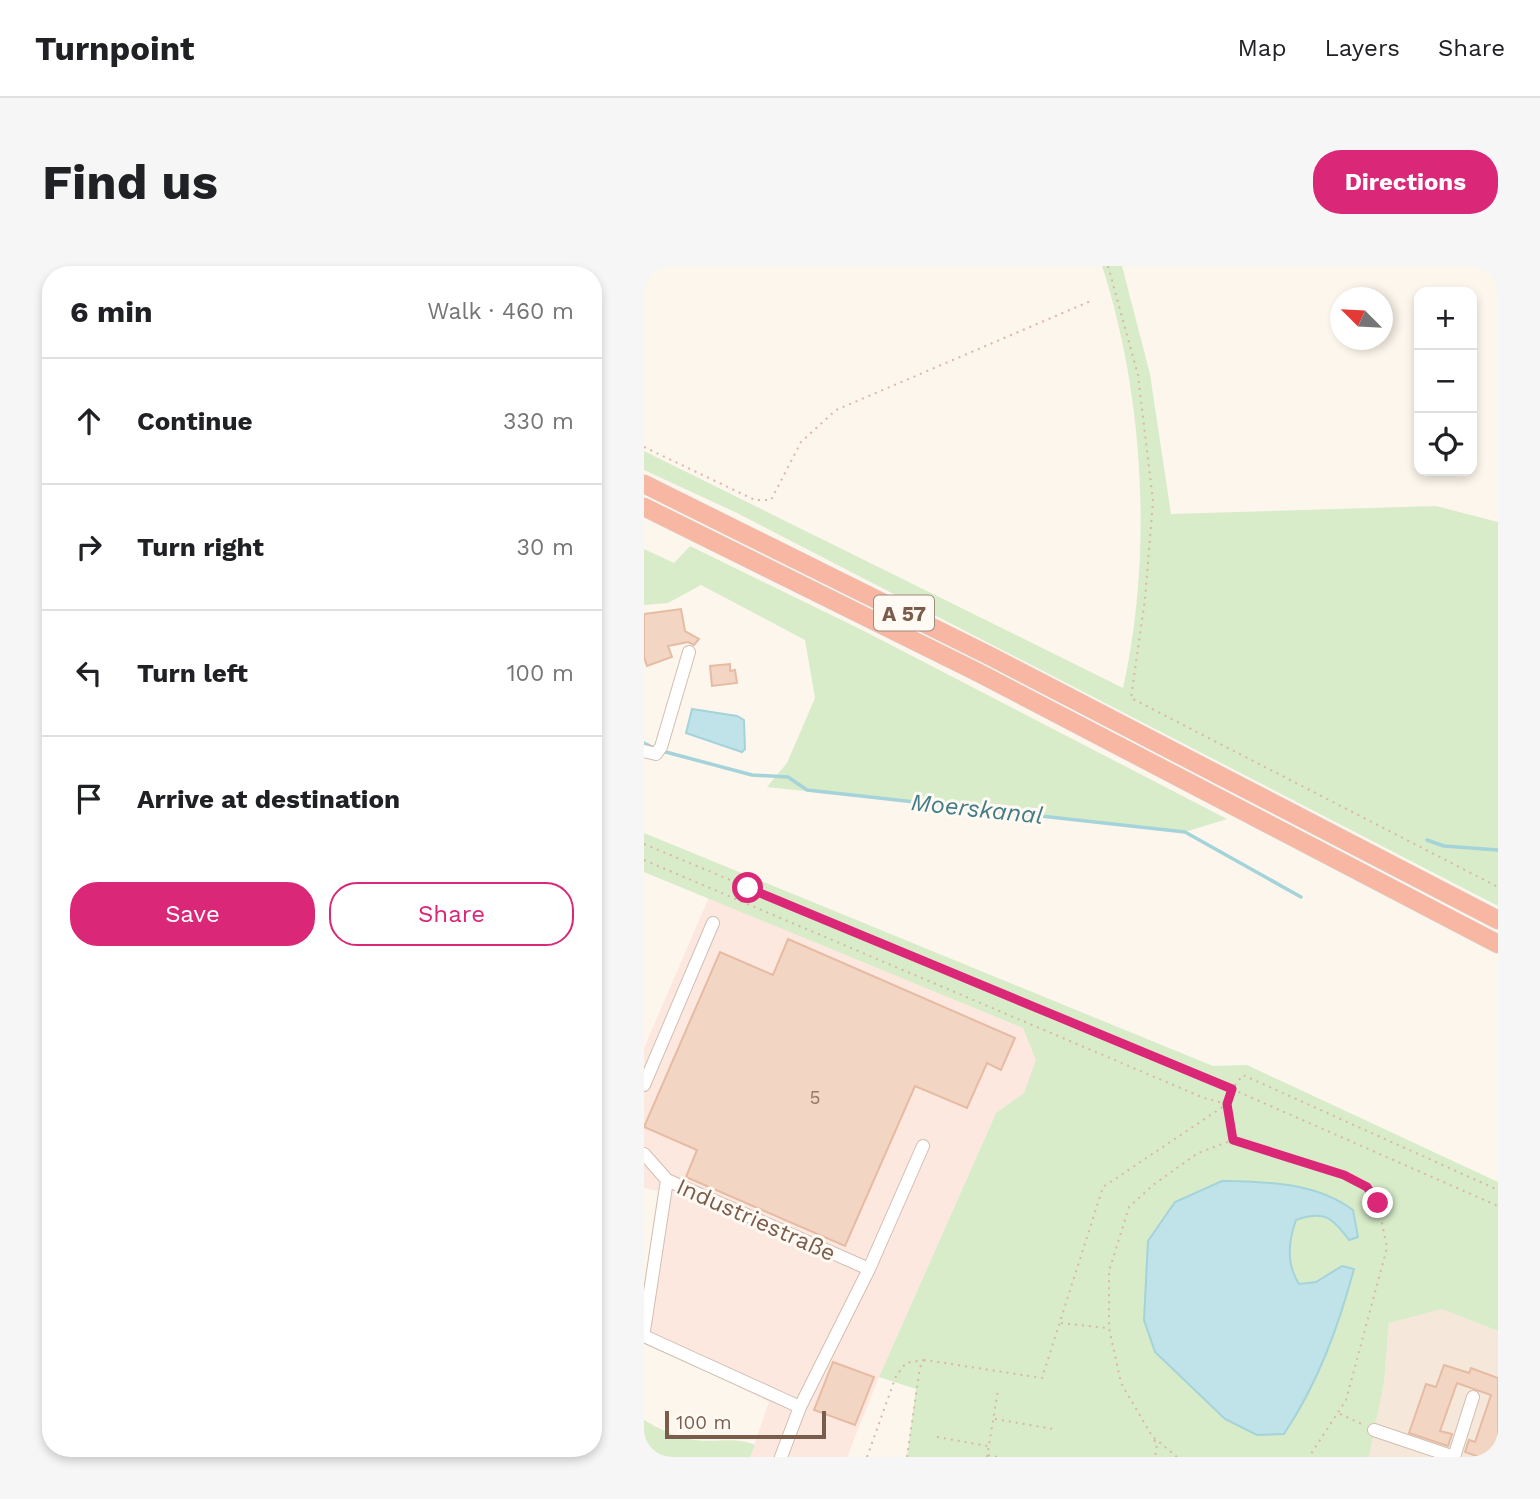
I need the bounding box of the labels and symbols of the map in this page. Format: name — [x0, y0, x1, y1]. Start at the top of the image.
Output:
north arrow — [1330, 287, 1393, 350]
road number: A 57 — [874, 596, 934, 630]
water label: Moerskanal — [910, 788, 1044, 830]
route start — [732, 872, 763, 903]
house number: 5 — [809, 1086, 821, 1109]
street label: Industriestraße — [672, 1173, 840, 1267]
route end — [1362, 1187, 1393, 1218]
scale bar — [665, 1408, 826, 1440]

